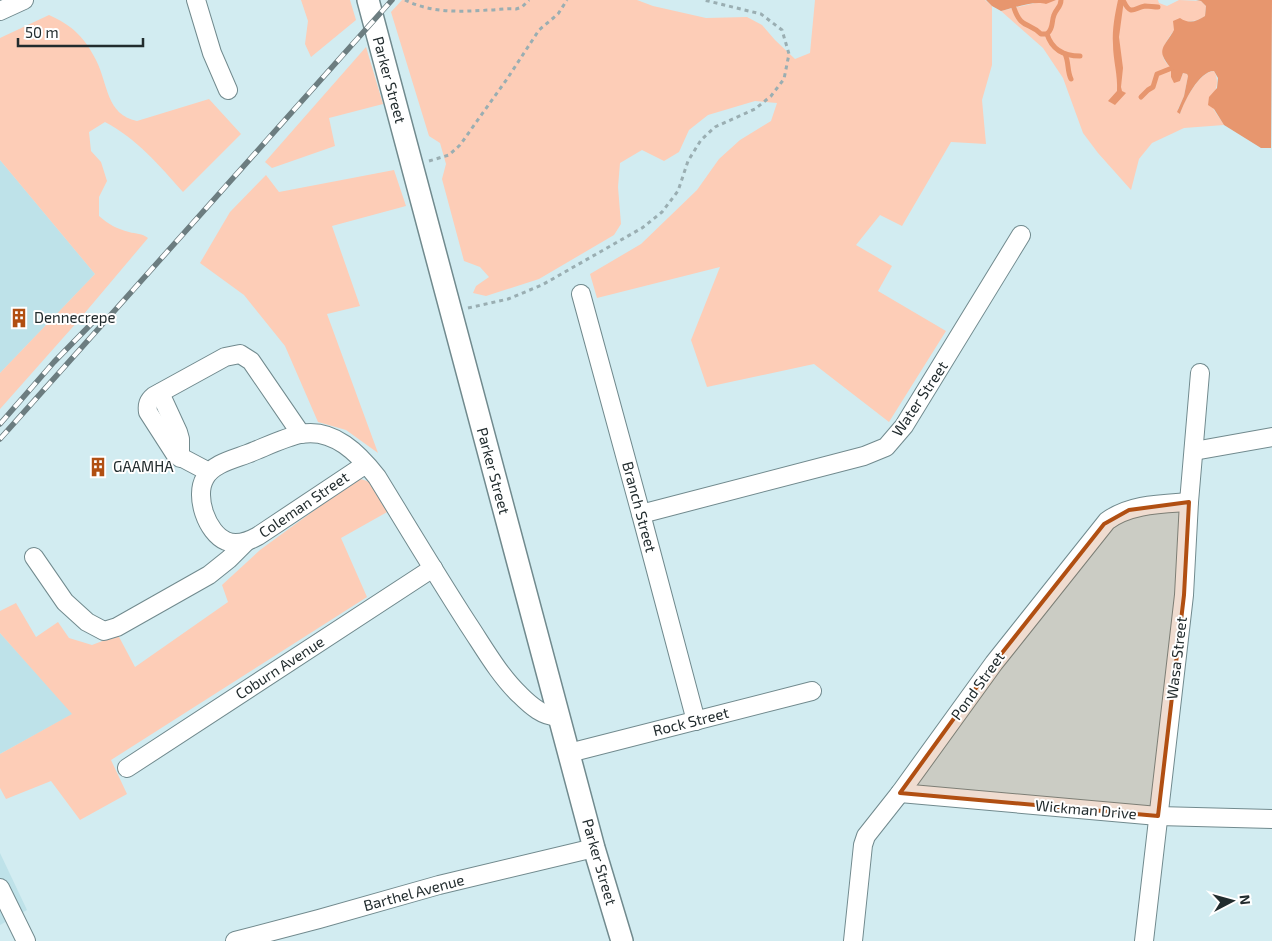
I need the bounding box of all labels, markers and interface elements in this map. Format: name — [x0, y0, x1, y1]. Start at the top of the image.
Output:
scale bar — [18, 15, 142, 47]
text: 50 m — [25, 23, 59, 41]
street label: Parker Street — [370, 34, 410, 125]
building icon: Dennecrepe — [8, 307, 30, 329]
place label: Dennecrepe — [34, 308, 115, 326]
street label: Water Street — [887, 357, 951, 439]
street label: Parker Street — [474, 425, 514, 516]
building icon: GAAMHA — [87, 456, 109, 478]
place label: GAAMHA — [113, 457, 174, 475]
street label: Branch Street — [619, 459, 661, 554]
street label: Coleman Street — [255, 467, 352, 541]
street label: Wasa Street — [1162, 615, 1190, 700]
street label: Coburn Avenue — [232, 632, 327, 703]
street label: Pond Street — [947, 648, 1008, 723]
street label: Rock Street — [651, 703, 731, 739]
street label: Wickman Drive — [1035, 796, 1138, 822]
street label: Parker Street — [579, 816, 621, 907]
street label: Barthel Avenue — [361, 870, 466, 914]
north arrow — [1207, 876, 1257, 926]
text: N — [1236, 894, 1254, 906]

